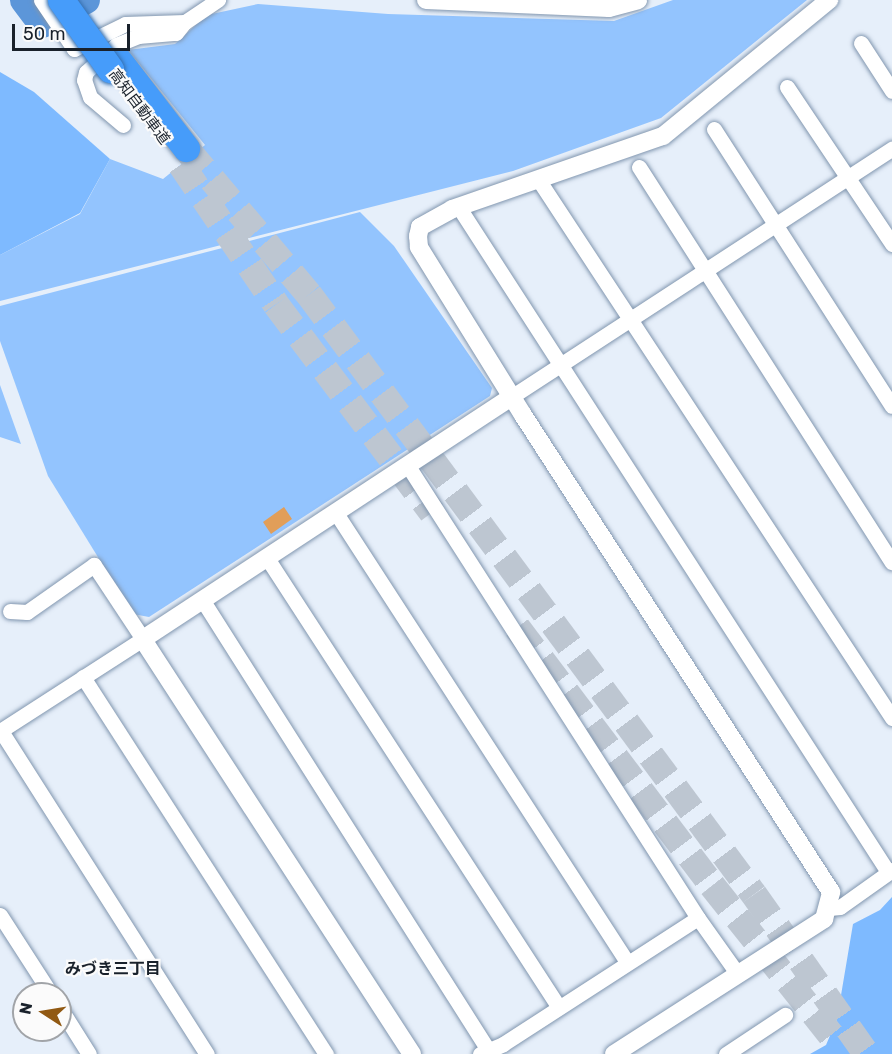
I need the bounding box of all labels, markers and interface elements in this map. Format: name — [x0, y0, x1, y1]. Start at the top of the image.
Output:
scale bar — [15, 12, 134, 50]
text: 50 m — [23, 23, 66, 45]
street label: 高知自動車道 — [105, 66, 173, 148]
district label: みづき三丁目 — [65, 959, 161, 979]
north arrow — [12, 982, 72, 1042]
text: N — [15, 1001, 36, 1016]

